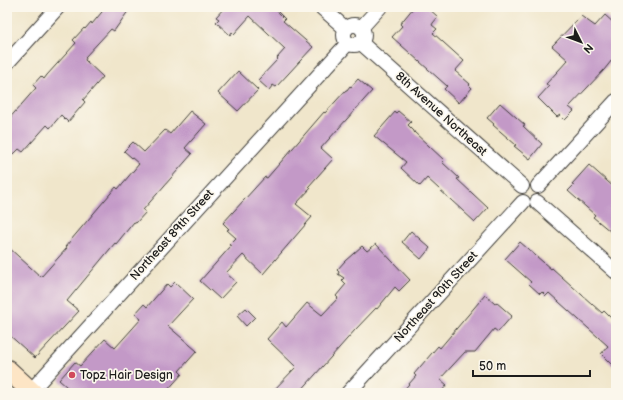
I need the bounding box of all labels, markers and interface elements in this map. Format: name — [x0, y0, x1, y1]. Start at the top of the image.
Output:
north arrow — [561, 22, 601, 62]
text: N — [580, 41, 596, 56]
street label: 8th Avenue Northeast — [392, 69, 490, 159]
street label: Northeast 89th Street — [127, 186, 217, 284]
street label: Northeast 90th Street — [391, 248, 481, 346]
scale bar — [473, 352, 590, 378]
text: 50 m — [479, 359, 506, 374]
place label: Topz Hair Design — [80, 368, 173, 383]
marker: Topz Hair Design — [67, 370, 77, 380]

